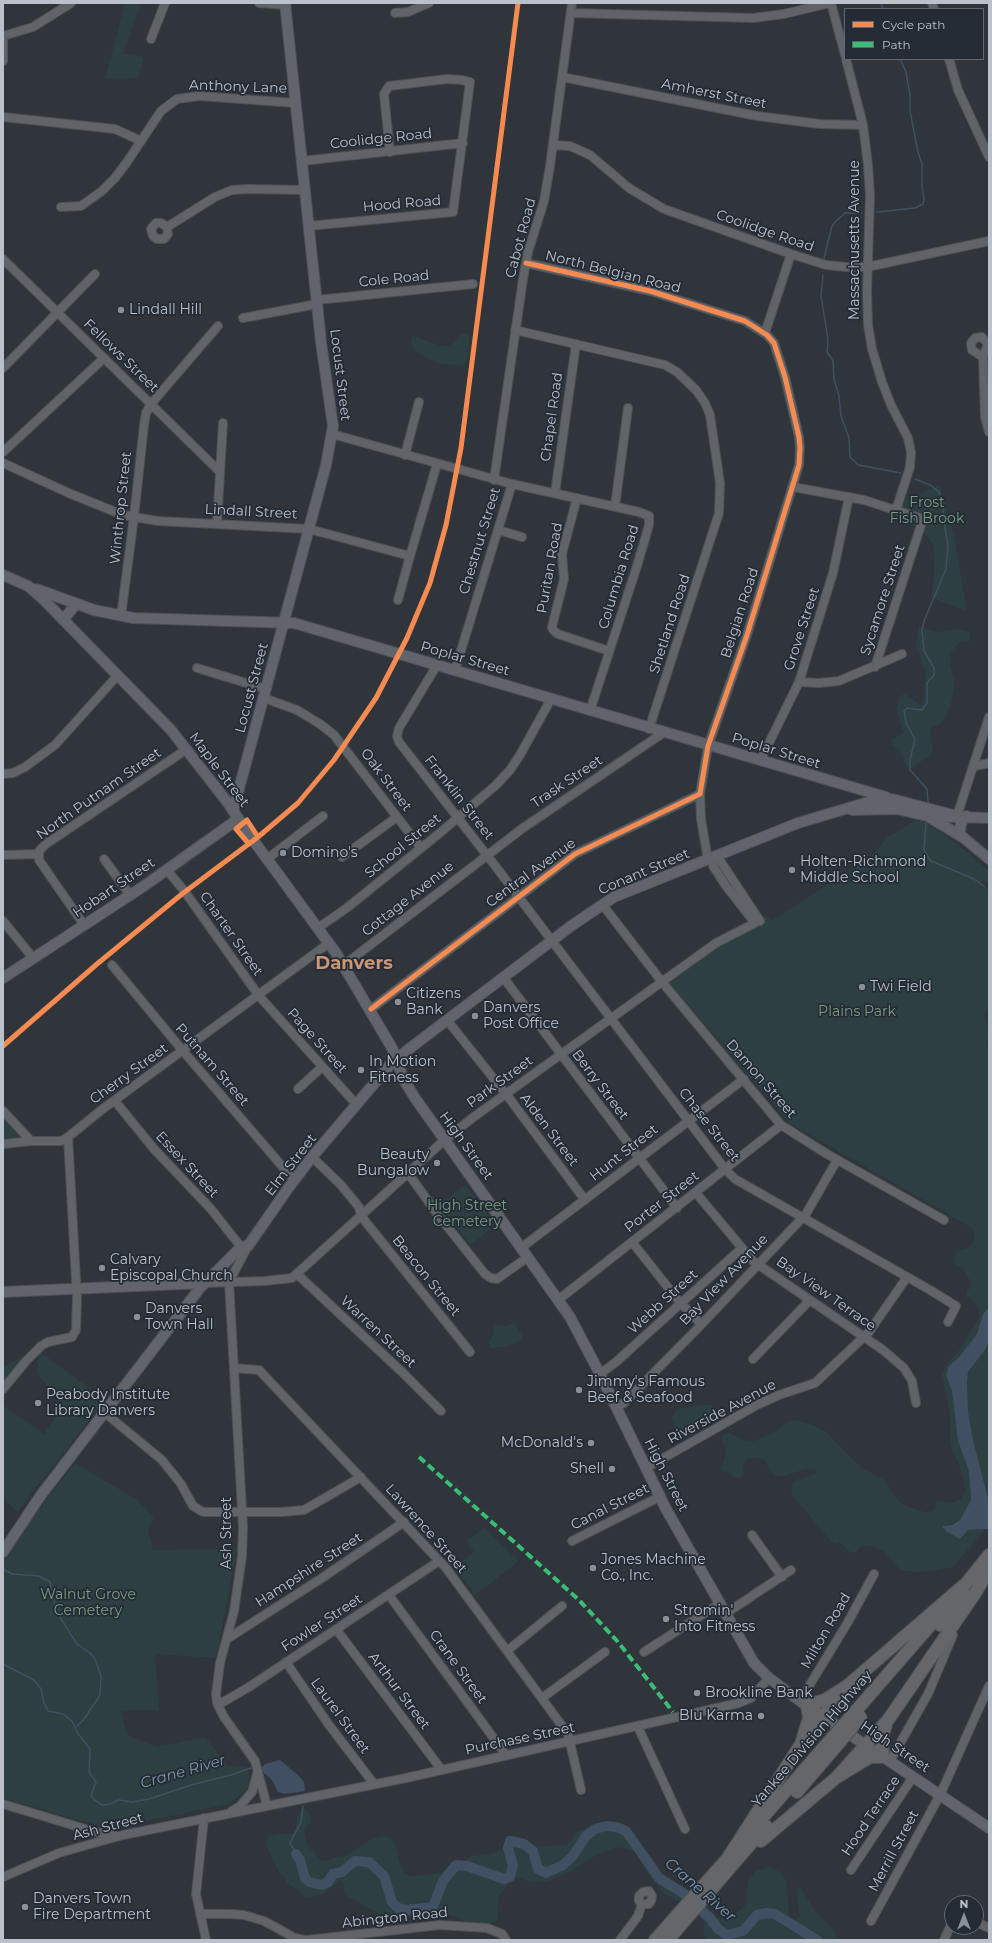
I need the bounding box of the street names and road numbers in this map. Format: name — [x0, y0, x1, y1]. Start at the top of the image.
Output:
street label: Amherst Street — [660, 76, 768, 112]
street label: Anthony Lane — [189, 77, 287, 97]
street label: Coolidge Road — [329, 125, 433, 153]
street label: Massachusetts Avenue — [847, 160, 863, 320]
street label: Hood Road — [362, 192, 442, 216]
street label: Cabot Road — [502, 196, 540, 280]
street label: Coolidge Road — [714, 206, 816, 256]
street label: North Belgian Road — [544, 247, 682, 297]
street label: Cole Road — [358, 267, 430, 291]
street label: Fellows Street — [80, 316, 162, 396]
street label: Locust Street — [326, 328, 354, 422]
street label: Chapel Road — [537, 371, 567, 463]
street label: Winthrop Street — [107, 451, 135, 565]
street label: Chestnut Street — [456, 486, 504, 596]
street label: Lindall Street — [204, 501, 298, 523]
street label: Puritan Road — [534, 521, 566, 615]
street label: Columbia Road — [595, 523, 643, 631]
street label: Sycamore Street — [857, 542, 909, 658]
street label: Belgian Road — [717, 566, 763, 660]
street label: Shetland Road — [646, 572, 694, 676]
street label: Grove Street — [781, 585, 823, 673]
street label: Poplar Street — [419, 638, 511, 680]
street label: Locust Street — [232, 641, 272, 735]
street label: Maple Street — [185, 729, 253, 811]
street label: Poplar Street — [730, 730, 822, 772]
street label: North Putnam Street — [33, 745, 165, 843]
street label: Oak Street — [357, 745, 415, 815]
street label: Franklin Street — [421, 752, 497, 844]
street label: Trask Street — [528, 752, 606, 812]
street label: School Street — [362, 810, 444, 882]
street label: Central Avenue — [483, 835, 579, 911]
street label: Conant Street — [596, 845, 692, 899]
street label: Hobart Street — [70, 854, 158, 922]
street label: Cottage Avenue — [359, 858, 457, 940]
street label: Charter Street — [196, 889, 266, 979]
street label: Page Street — [283, 1005, 351, 1077]
street label: Putnam Street — [172, 1020, 252, 1110]
street label: Damon Street — [722, 1036, 800, 1122]
street label: Cherry Street — [87, 1040, 171, 1108]
street label: Berry Street — [568, 1047, 632, 1123]
street label: Park Street — [464, 1052, 536, 1112]
street label: Chase Street — [675, 1085, 743, 1165]
street label: Alden Street — [516, 1090, 582, 1170]
street label: High Street — [436, 1109, 496, 1183]
street label: Hunt Street — [587, 1121, 661, 1185]
street label: Essex Street — [152, 1128, 222, 1202]
street label: Elm Street — [262, 1131, 320, 1199]
street label: Porter Street — [621, 1168, 703, 1236]
street label: Bay View Avenue — [676, 1231, 772, 1329]
street label: Beacon Street — [388, 1232, 464, 1320]
street label: Bay View Terrace — [773, 1253, 879, 1335]
street label: Webb Street — [625, 1266, 701, 1338]
street label: Warren Street — [336, 1292, 420, 1372]
street label: Riverside Avenue — [665, 1376, 779, 1448]
street label: High Street — [640, 1435, 692, 1515]
street label: Canal Street — [568, 1480, 652, 1534]
street label: Lawrence Street — [382, 1481, 470, 1577]
street label: Ash Street — [219, 1497, 235, 1569]
street label: Hampshire Street — [252, 1529, 366, 1611]
street label: Milton Road — [798, 1590, 854, 1672]
street label: Fowler Street — [278, 1591, 366, 1655]
street label: Crane Street — [426, 1627, 490, 1707]
street label: Arthur Street — [365, 1649, 433, 1733]
street label: Yankee Division Highway — [748, 1667, 876, 1811]
street label: Laurel Street — [307, 1675, 373, 1757]
street label: High Street — [857, 1718, 933, 1776]
street label: Purchase Street — [464, 1719, 576, 1759]
street label: Hood Terrace — [838, 1773, 904, 1859]
street label: Merrill Street — [865, 1807, 923, 1895]
street label: Ash Street — [71, 1810, 145, 1844]
street label: Abington Road — [341, 1904, 449, 1932]

